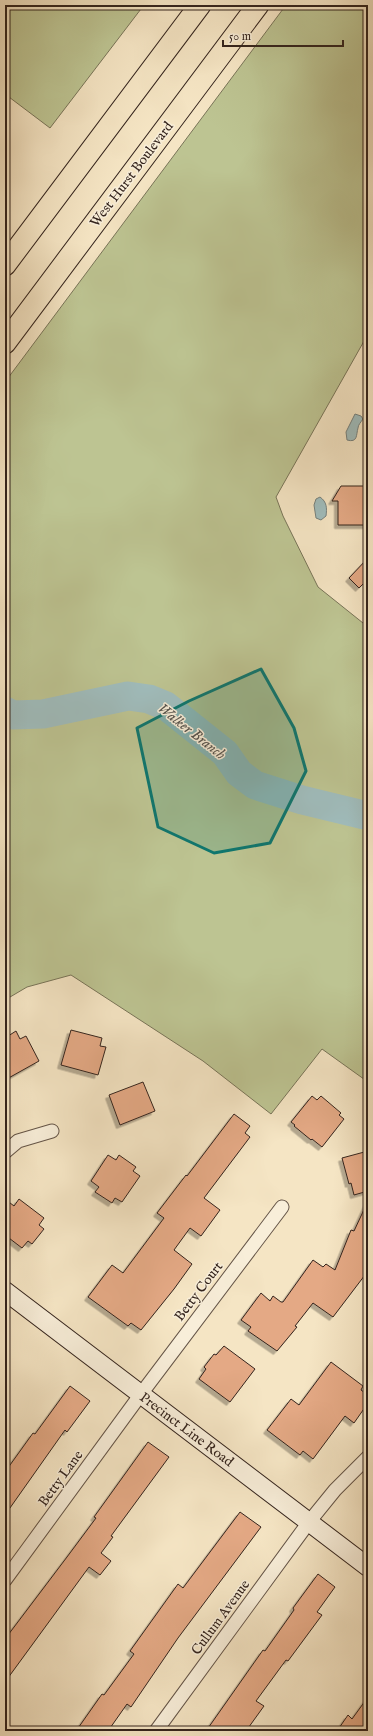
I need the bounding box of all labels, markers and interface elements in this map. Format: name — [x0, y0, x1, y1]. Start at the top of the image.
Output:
scale bar — [223, 22, 343, 48]
text: 50 m — [229, 29, 251, 44]
street label: West Hurst Boulevard — [86, 118, 178, 231]
water label: Walker Branch — [154, 699, 230, 764]
street label: Betty Court — [171, 1258, 227, 1325]
street label: Precinct Line Road — [136, 1389, 237, 1471]
street label: Betty Lane — [34, 1446, 88, 1510]
street label: Cullum Avenue — [187, 1576, 255, 1659]

